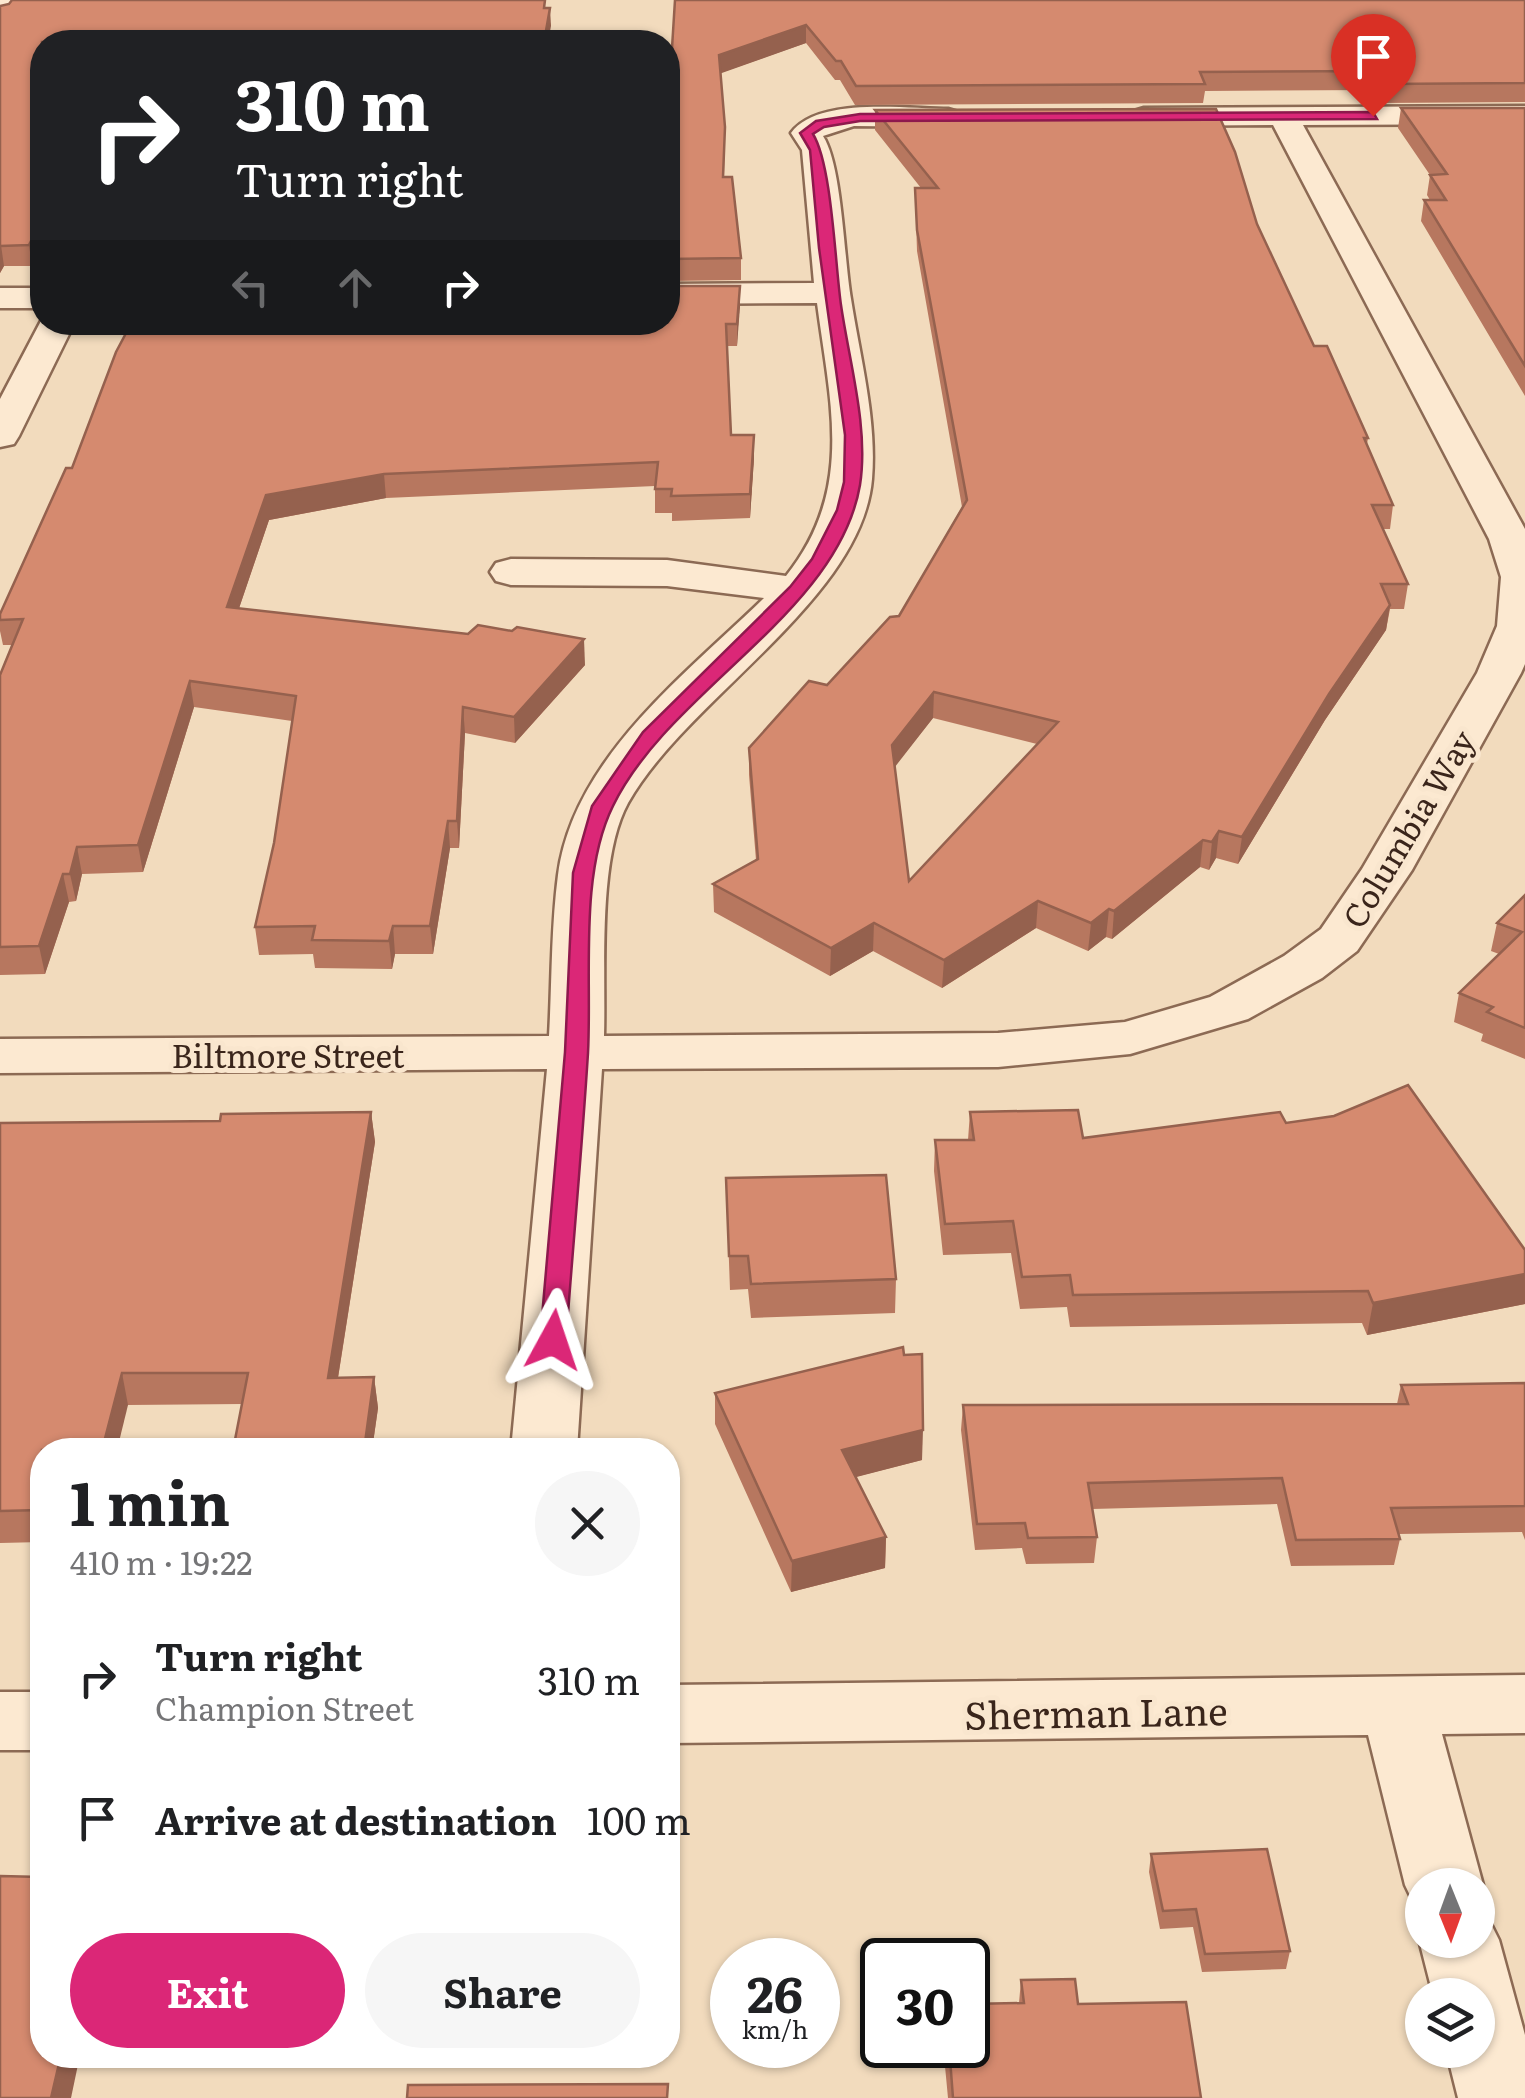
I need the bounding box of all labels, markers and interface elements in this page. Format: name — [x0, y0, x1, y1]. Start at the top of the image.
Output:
pin — [1331, 14, 1416, 117]
icon: arrive — [1346, 29, 1401, 84]
text: 310 m — [235, 49, 430, 153]
icon: right — [70, 70, 200, 200]
text: Turn right — [235, 144, 463, 211]
icon: left — [223, 260, 278, 315]
icon: ahead — [328, 260, 383, 315]
icon: right — [433, 260, 488, 315]
street label: Columbia Way — [1329, 719, 1485, 936]
street label: Biltmore Street — [171, 1030, 405, 1078]
position arrow — [501, 1288, 605, 1392]
text: 1 min — [70, 1455, 230, 1544]
button: close — [535, 1471, 640, 1576]
text: 410 m · 19:22 — [70, 1537, 253, 1585]
text: Turn right — [155, 1626, 362, 1683]
text: 310 m — [538, 1650, 640, 1707]
icon: right — [70, 1651, 125, 1706]
street label: Sherman Lane — [964, 1680, 1228, 1742]
text: Champion Street — [155, 1683, 414, 1731]
text: Arrive at destination — [155, 1790, 557, 1847]
text: 100 m — [587, 1790, 691, 1847]
icon: arrive — [70, 1791, 125, 1846]
north arrow — [1405, 1868, 1495, 1958]
map controls — [1405, 1868, 1495, 2068]
button: Exit — [70, 1933, 345, 2048]
button: Share — [365, 1933, 640, 2048]
speed limit sign: 30 — [860, 1938, 990, 2068]
text: 26 — [747, 1954, 803, 2028]
button: layers — [1405, 1978, 1495, 2068]
text: km/h — [742, 2010, 808, 2047]

